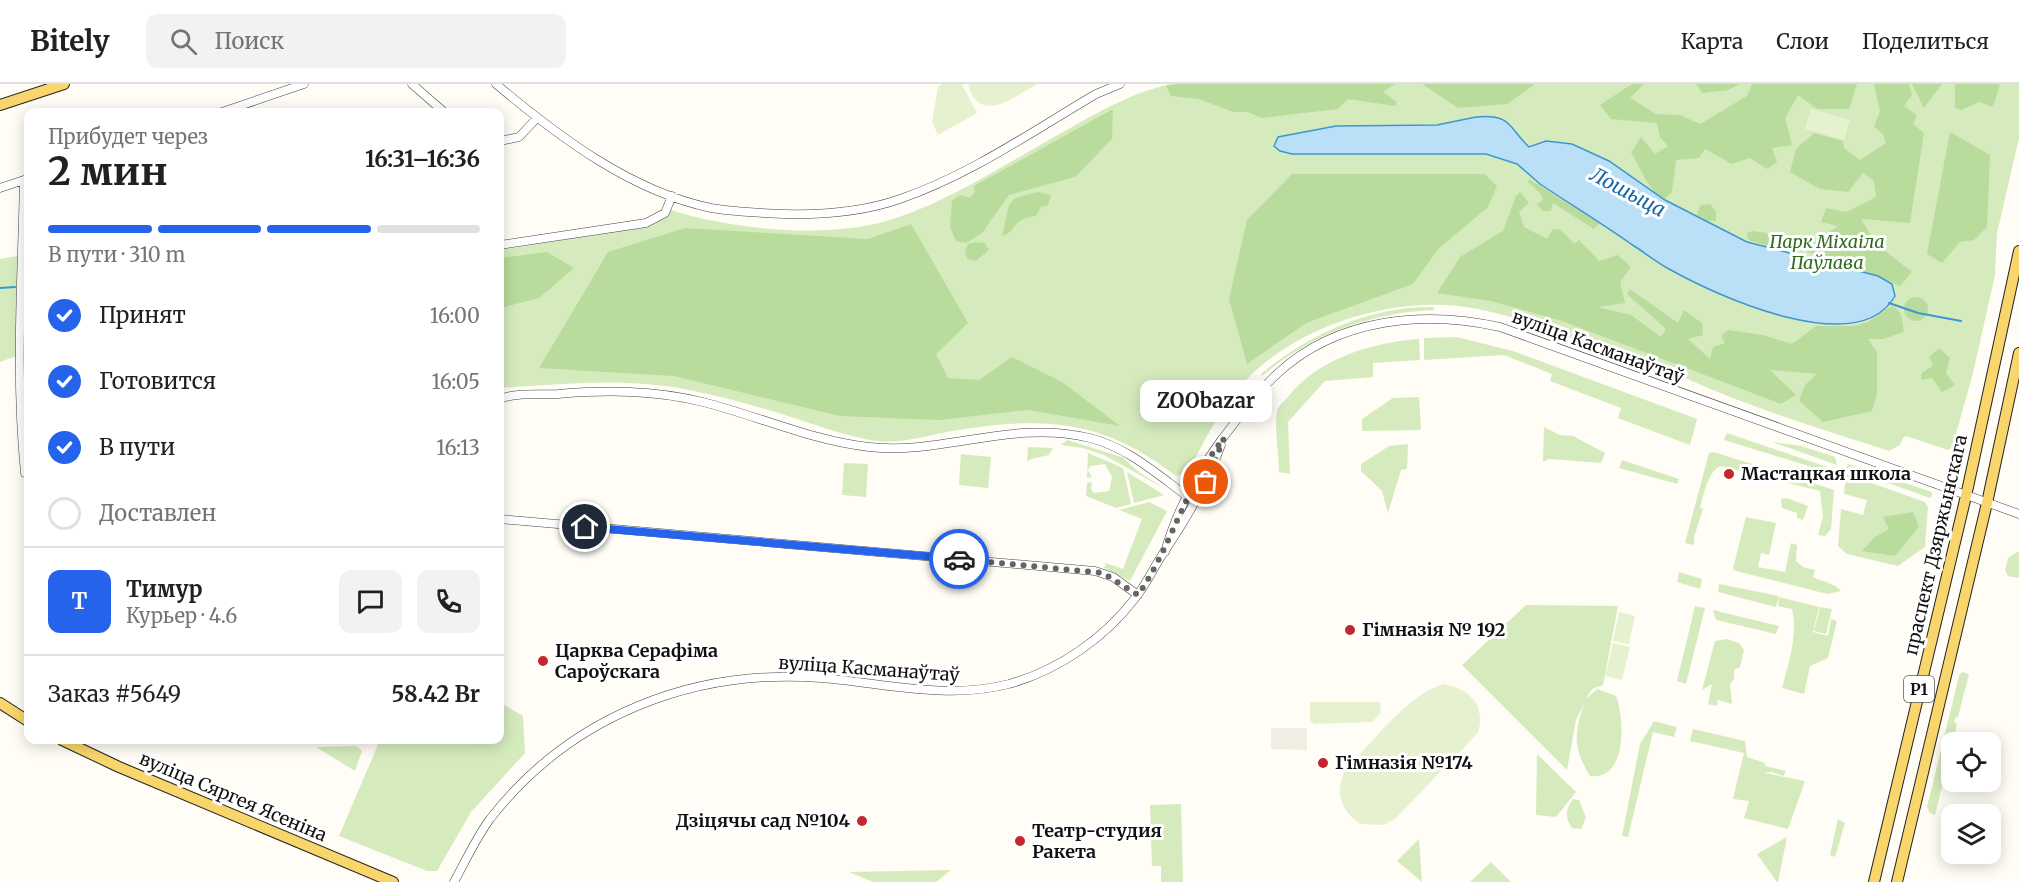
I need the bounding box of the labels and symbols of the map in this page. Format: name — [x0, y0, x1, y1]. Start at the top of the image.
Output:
water label: Лошыца — [1586, 161, 1670, 222]
park label: Парк Міхаіла Паўлава — [1770, 230, 1884, 274]
street label: вуліца Касманаўтаў — [1509, 305, 1688, 389]
callout: ZOObazar — [1140, 380, 1272, 422]
street label: праспект Дзяржынскага — [1899, 432, 1972, 657]
pin — [1180, 456, 1231, 507]
place label: Мастацкая школа — [1741, 462, 1911, 485]
marker: Мастацкая школа — [1722, 467, 1736, 481]
pin — [559, 501, 610, 552]
courier — [929, 529, 989, 589]
place label: Гімназія № 192 — [1362, 618, 1505, 641]
marker: Гімназія № 192 — [1343, 623, 1357, 637]
place label: Царква Серафіма Сароўскага — [555, 639, 718, 683]
street label: вуліца Касманаўтаў — [778, 651, 961, 686]
marker: Царква Серафіма Сароўскага — [536, 654, 550, 668]
road number: Р1 — [1904, 676, 1934, 702]
street label: вуліца Сяргея Ясеніна — [136, 747, 331, 847]
place label: Гімназія №174 — [1335, 751, 1473, 774]
marker: Гімназія №174 — [1316, 756, 1330, 770]
place label: Дзіцячы сад №104 — [676, 809, 851, 832]
marker: Дзіцячы сад №104 — [855, 814, 869, 828]
place label: Театр-студия Ракета — [1032, 819, 1162, 863]
marker: Театр-студия Ракета — [1013, 834, 1027, 848]

